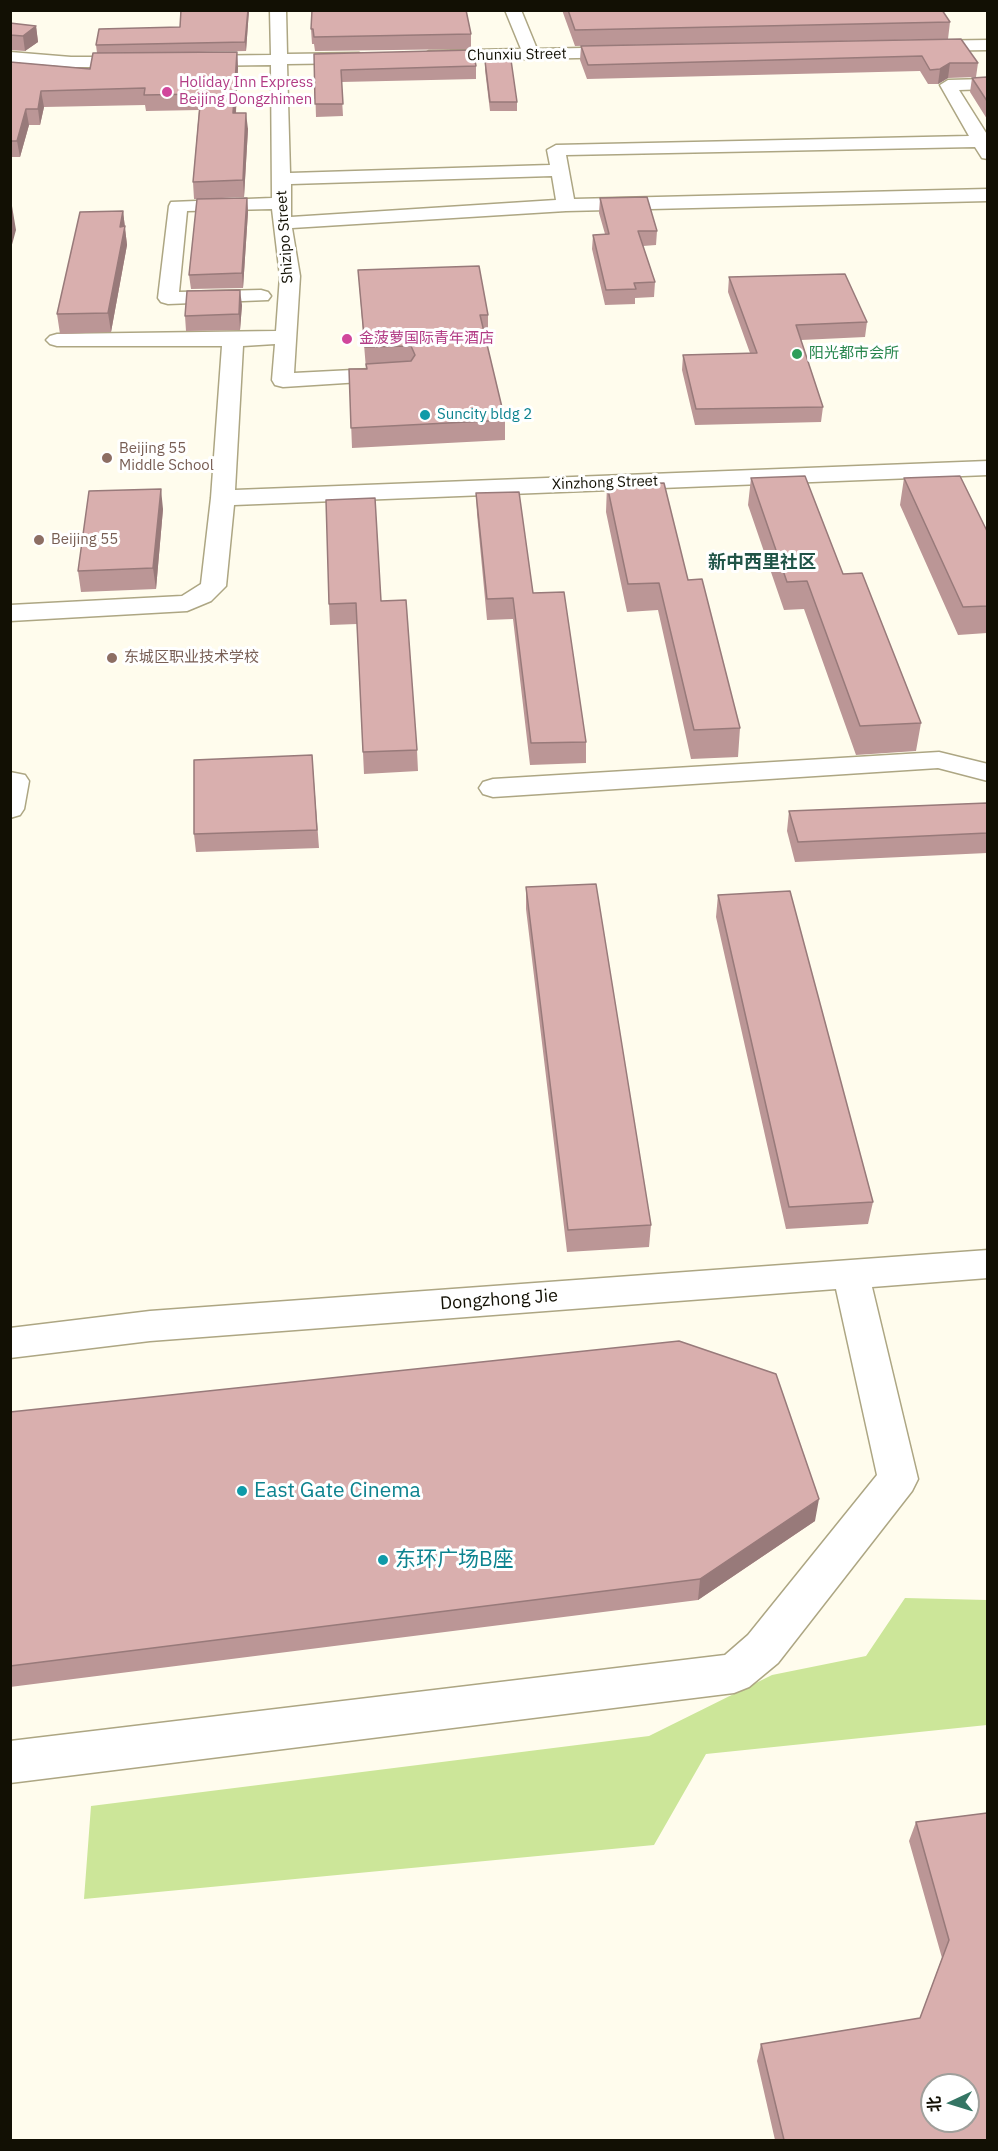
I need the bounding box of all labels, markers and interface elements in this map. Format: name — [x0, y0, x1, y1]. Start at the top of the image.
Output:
street label: Chunxiu Street — [467, 45, 567, 65]
place label: Holiday Inn Express Beijing Dongzhimen — [179, 74, 313, 109]
marker: Holiday Inn Express Beijing Dongzhimen — [160, 85, 174, 99]
street label: Shizipo Street — [273, 190, 297, 284]
place label: 金菠萝国际青年酒店 — [359, 330, 494, 348]
marker: 金菠萝国际青年酒店 — [340, 332, 354, 346]
place label: 阳光都市会所 — [809, 345, 899, 363]
marker: 阳光都市会所 — [790, 347, 804, 361]
place label: Suncity bldg 2 — [437, 406, 532, 424]
marker: Suncity bldg 2 — [418, 408, 432, 422]
place label: Beijing 55 Middle School — [119, 440, 214, 475]
marker: Beijing 55 Middle School — [100, 451, 114, 465]
street label: Xinzhong Street — [551, 472, 659, 494]
place label: Beijing 55 — [51, 531, 118, 549]
marker: Beijing 55 — [32, 533, 46, 547]
district label: 新中西里社区 — [708, 552, 816, 574]
place label: 东城区职业技术学校 — [124, 649, 259, 667]
marker: 东城区职业技术学校 — [105, 651, 119, 665]
street label: Dongzhong Jie — [439, 1285, 559, 1315]
place label: East Gate Cinema — [254, 1478, 421, 1504]
marker: East Gate Cinema — [235, 1484, 249, 1498]
place label: 东环广场B座 — [395, 1547, 514, 1573]
marker: 东环广场B座 — [376, 1553, 390, 1567]
north arrow — [920, 2073, 980, 2133]
text: 北 — [924, 2095, 945, 2113]

